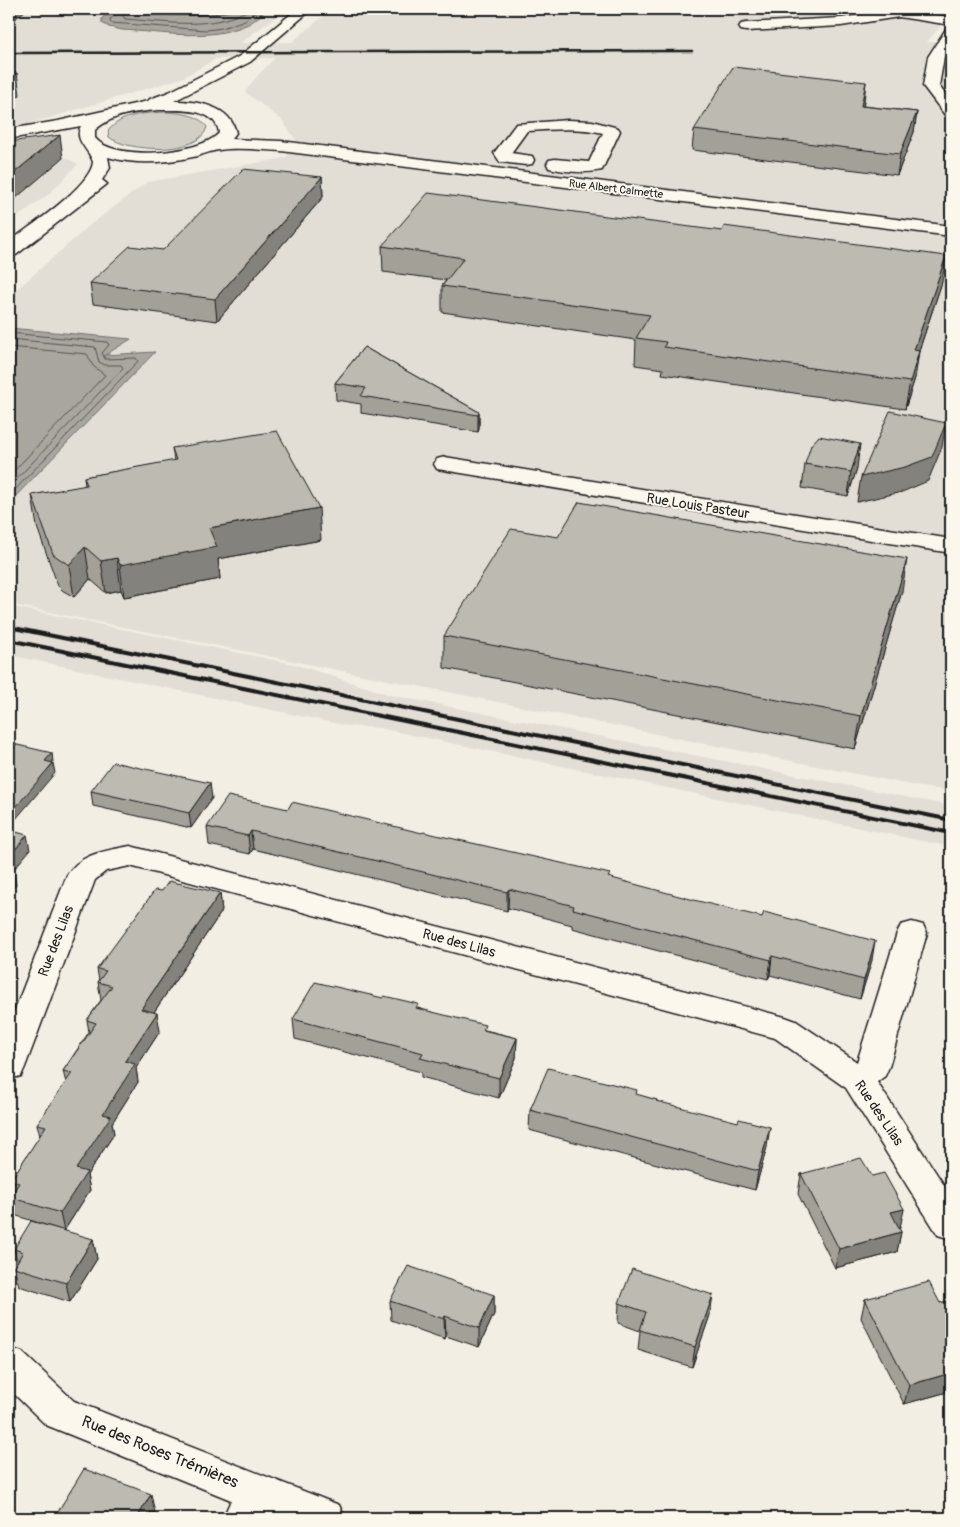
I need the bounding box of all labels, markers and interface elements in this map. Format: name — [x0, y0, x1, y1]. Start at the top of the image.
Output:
street label: Rue Albert Calmette — [568, 177, 665, 201]
street label: Rue Louis Pasteur — [645, 489, 751, 523]
street label: Rue des Lilas — [35, 902, 78, 979]
street label: Rue des Lilas — [421, 925, 498, 961]
street label: Rue des Lilas — [851, 1077, 907, 1149]
street label: Rue des Roses Trémières — [79, 1411, 241, 1493]

